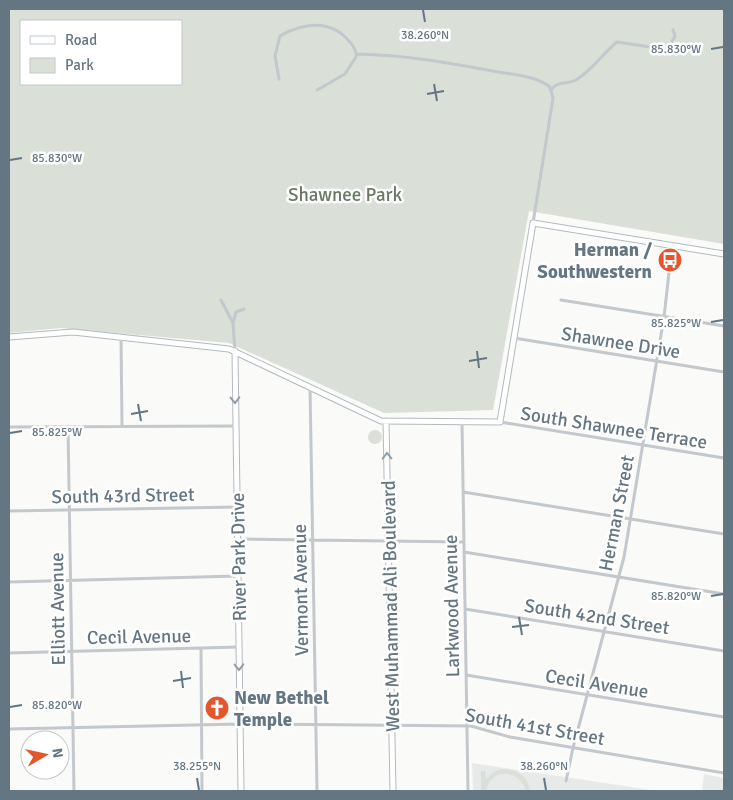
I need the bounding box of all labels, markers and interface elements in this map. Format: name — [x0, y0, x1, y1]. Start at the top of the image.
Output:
legend — [20, 20, 182, 85]
text: 38.260°N — [401, 28, 449, 43]
text: Road — [65, 31, 97, 49]
text: 85.830°W — [651, 42, 701, 57]
text: Park — [65, 56, 94, 74]
text: 85.830°W — [32, 151, 82, 166]
park label: Shawnee Park — [288, 183, 403, 207]
place label: Herman / Southwestern — [537, 238, 652, 284]
bus stop icon: Herman / Southwestern — [657, 247, 683, 273]
text: 85.825°W — [651, 316, 701, 331]
street label: Shawnee Drive — [560, 322, 682, 364]
one-way arrow — [230, 396, 240, 404]
street label: South Shawnee Terrace — [519, 401, 709, 455]
text: 85.825°W — [32, 425, 82, 440]
one-way arrow — [382, 452, 392, 460]
street label: Herman Street — [594, 453, 640, 573]
street label: West Muhammad Ali Boulevard — [377, 480, 405, 732]
street label: South 43rd Street — [51, 483, 195, 509]
street label: River Park Drive — [226, 492, 252, 622]
street label: Vermont Avenue — [288, 524, 314, 656]
street label: Larkwood Avenue — [439, 534, 465, 678]
street label: Elliott Avenue — [45, 552, 71, 666]
text: 85.820°W — [651, 589, 701, 604]
street label: South 42nd Street — [523, 594, 671, 640]
street label: Cecil Avenue — [87, 624, 191, 650]
one-way arrow — [234, 664, 245, 672]
street label: Cecil Avenue — [543, 664, 650, 704]
place label: New Bethel Temple — [234, 686, 329, 732]
church icon: New Bethel Temple — [204, 695, 230, 721]
text: 85.820°W — [32, 698, 82, 713]
street label: South 41st Street — [463, 703, 607, 751]
north arrow — [20, 730, 70, 780]
text: N — [48, 747, 67, 759]
text: 38.255°N — [173, 759, 221, 774]
text: 38.260°N — [520, 759, 568, 774]

